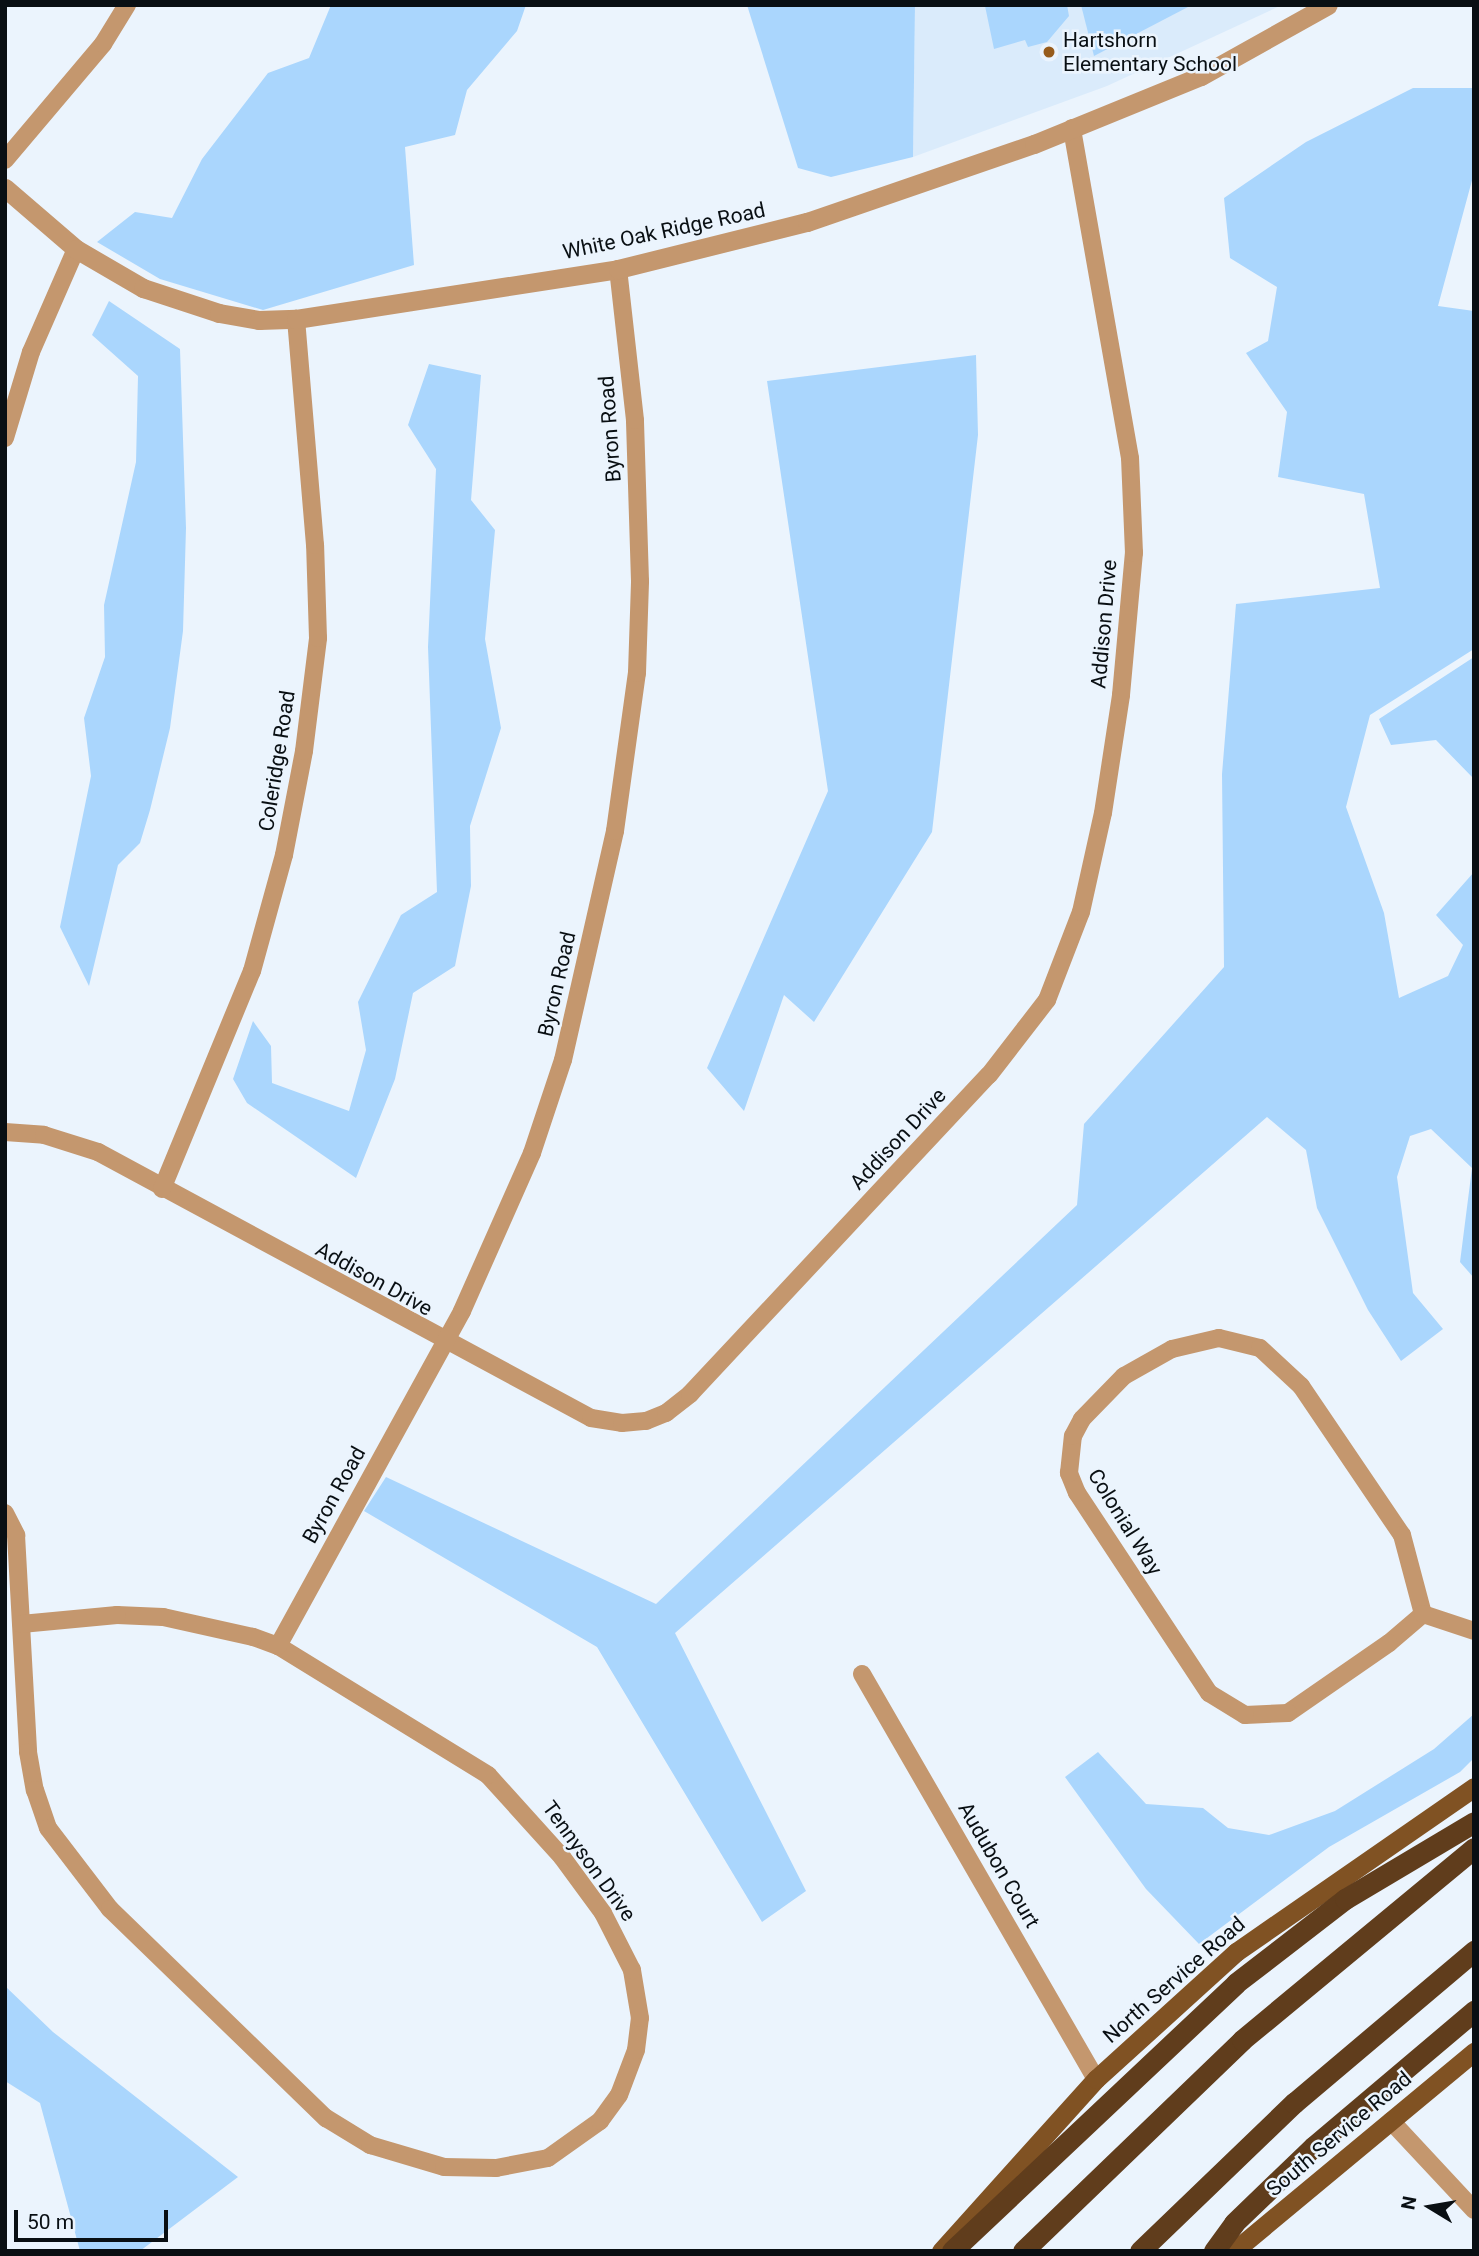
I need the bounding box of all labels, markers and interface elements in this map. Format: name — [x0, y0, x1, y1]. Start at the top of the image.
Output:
place label: Hartshorn Elementary School — [1063, 27, 1237, 77]
marker: Hartshorn Elementary School — [1041, 44, 1057, 60]
street label: White Oak Ridge Road — [560, 197, 768, 265]
street label: Byron Road — [594, 375, 626, 483]
street label: Addison Drive — [1086, 559, 1122, 689]
street label: Coleridge Road — [253, 689, 301, 833]
street label: Byron Road — [533, 929, 581, 1039]
street label: Addison Drive — [845, 1083, 951, 1195]
street label: Addison Drive — [311, 1237, 437, 1321]
street label: Byron Road — [297, 1442, 371, 1548]
street label: Colonial Way — [1082, 1464, 1168, 1580]
street label: Tennyson Drive — [537, 1796, 641, 1926]
street label: Audubon Court — [953, 1798, 1045, 1932]
street label: North Service Road — [1098, 1911, 1250, 2049]
street label: South Service Road — [1261, 2066, 1417, 2202]
north arrow — [1395, 2172, 1465, 2242]
text: N — [1396, 2194, 1421, 2212]
scale bar — [18, 2196, 172, 2240]
text: 50 m — [27, 2210, 74, 2234]

